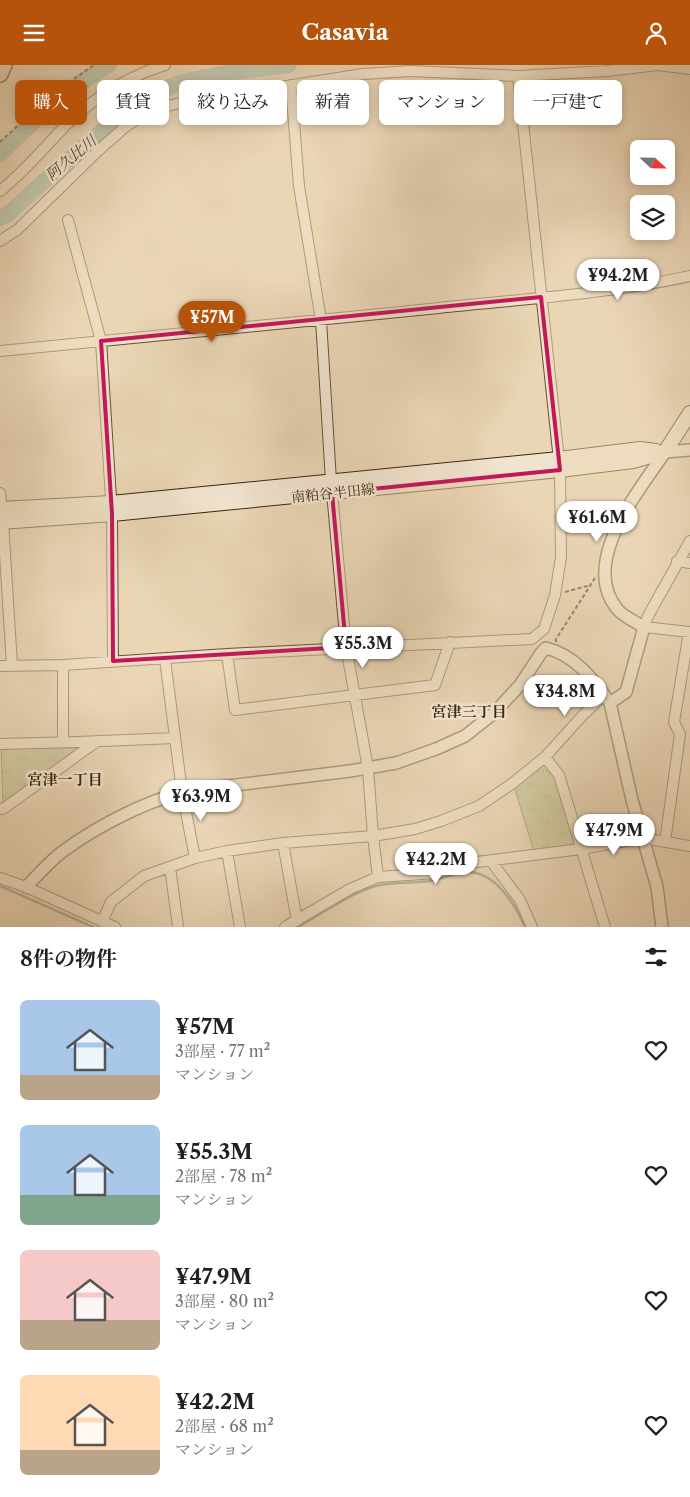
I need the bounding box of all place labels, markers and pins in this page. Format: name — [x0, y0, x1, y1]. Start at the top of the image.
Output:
pin: ¥94.2M — [577, 259, 659, 301]
pin: ¥57M — [182, 301, 242, 343]
pin: ¥61.6M — [556, 501, 638, 543]
pin: ¥55.3M — [322, 627, 404, 669]
pin: ¥34.8M — [524, 675, 606, 717]
pin: ¥63.9M — [160, 779, 242, 822]
pin: ¥47.9M — [573, 813, 655, 856]
pin: ¥42.2M — [395, 843, 477, 885]

